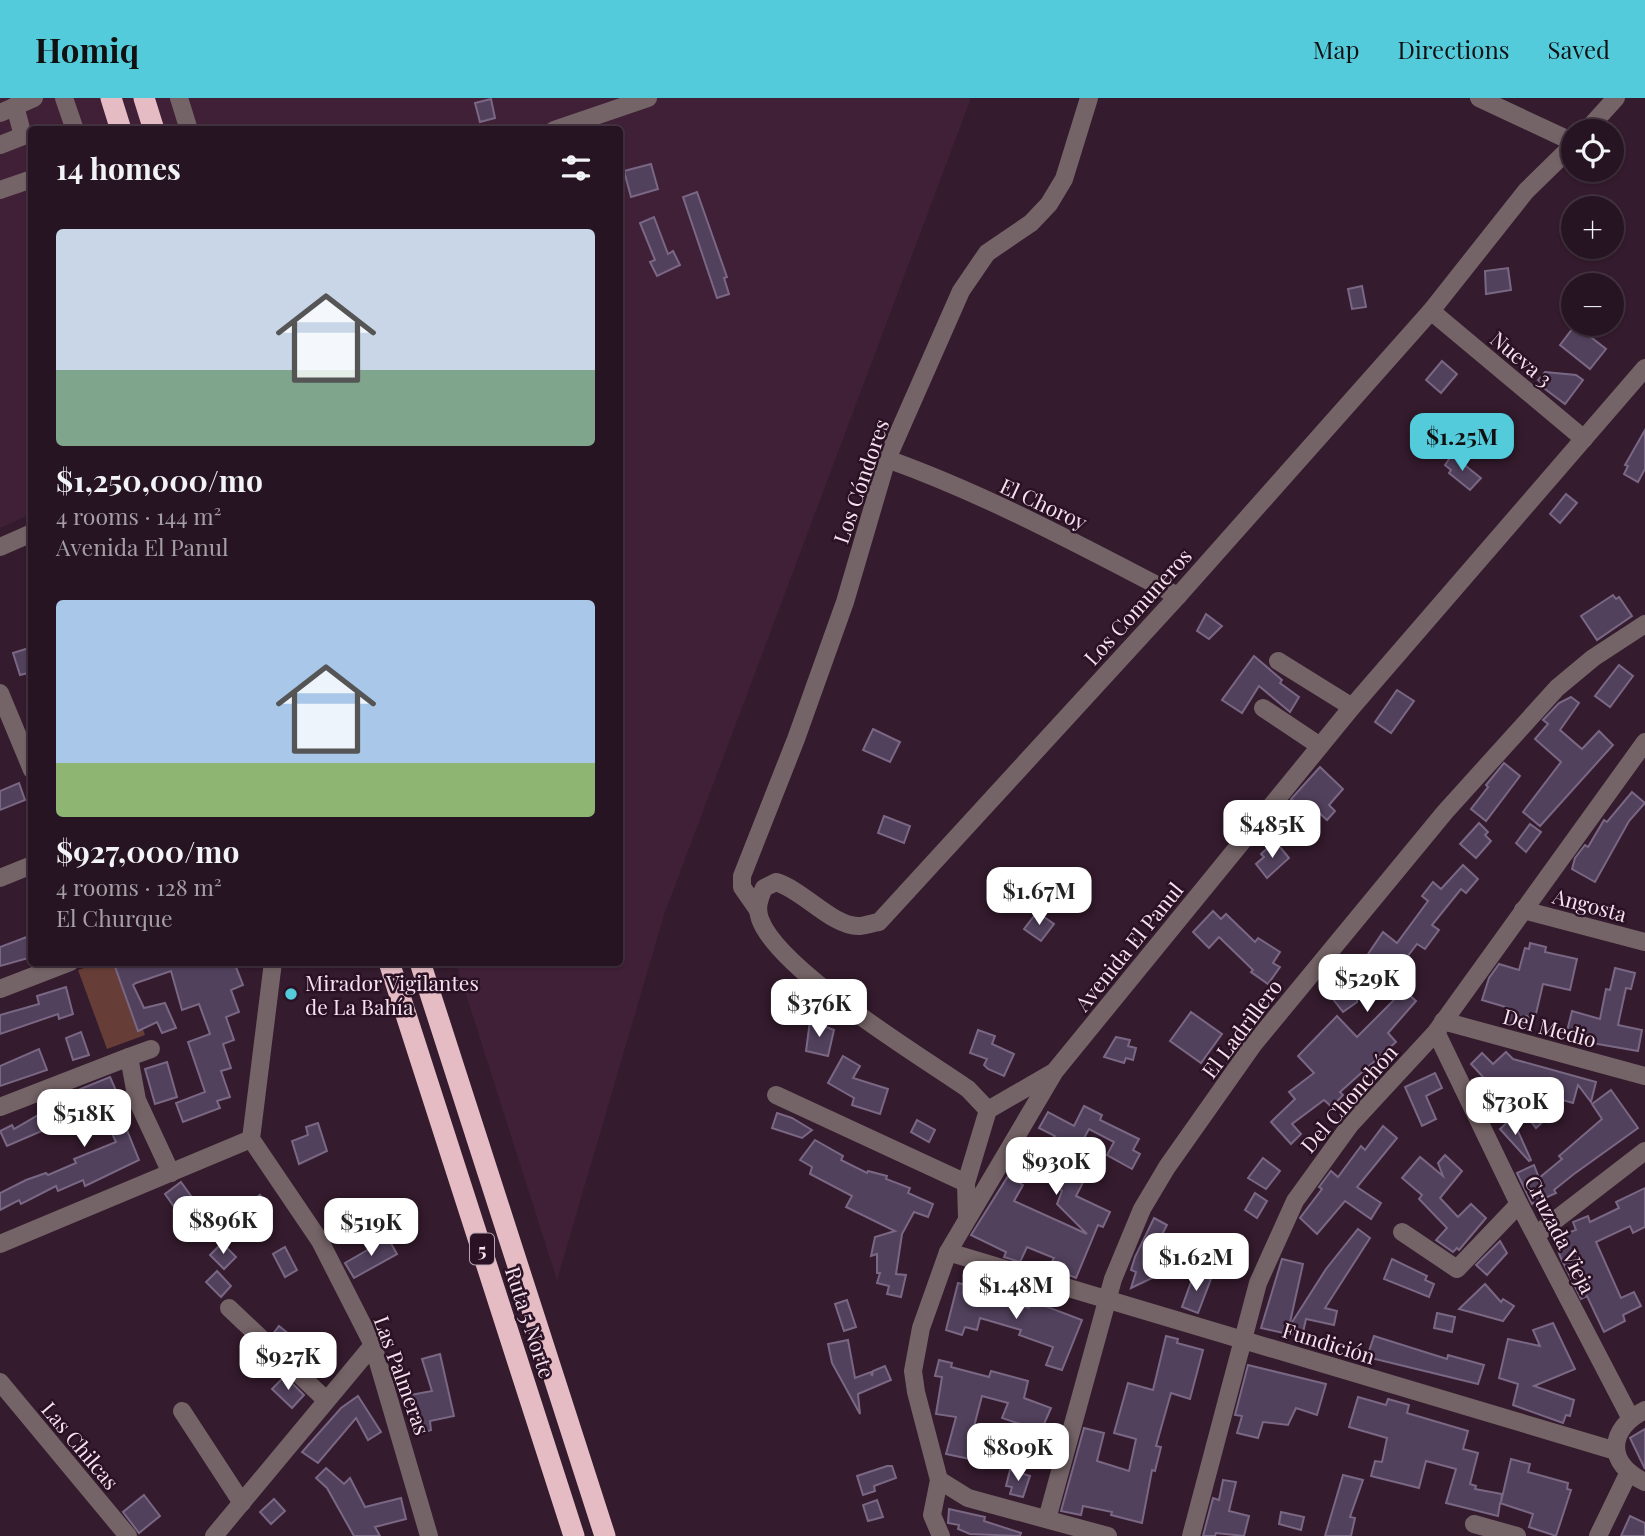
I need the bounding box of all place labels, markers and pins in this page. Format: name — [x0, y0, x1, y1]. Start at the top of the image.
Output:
pin: $1.25M — [1405, 414, 1519, 473]
pin: $485K — [1223, 800, 1321, 860]
pin: $1.67M — [982, 868, 1096, 927]
pin: $529K — [1318, 954, 1416, 1014]
place label: Mirador Vigilantes de La Bahía — [305, 968, 479, 1020]
pin: $376K — [770, 979, 868, 1039]
marker: Mirador Vigilantes de La Bahía — [283, 986, 299, 1002]
pin: $730K — [1466, 1077, 1564, 1137]
pin: $518K — [35, 1090, 133, 1149]
pin: $930K — [1007, 1138, 1105, 1197]
pin: $896K — [174, 1196, 272, 1256]
pin: $519K — [322, 1198, 420, 1258]
pin: $1.62M — [1139, 1234, 1253, 1293]
pin: $1.48M — [959, 1262, 1073, 1321]
pin: $927K — [239, 1332, 337, 1392]
pin: $809K — [969, 1424, 1067, 1483]

